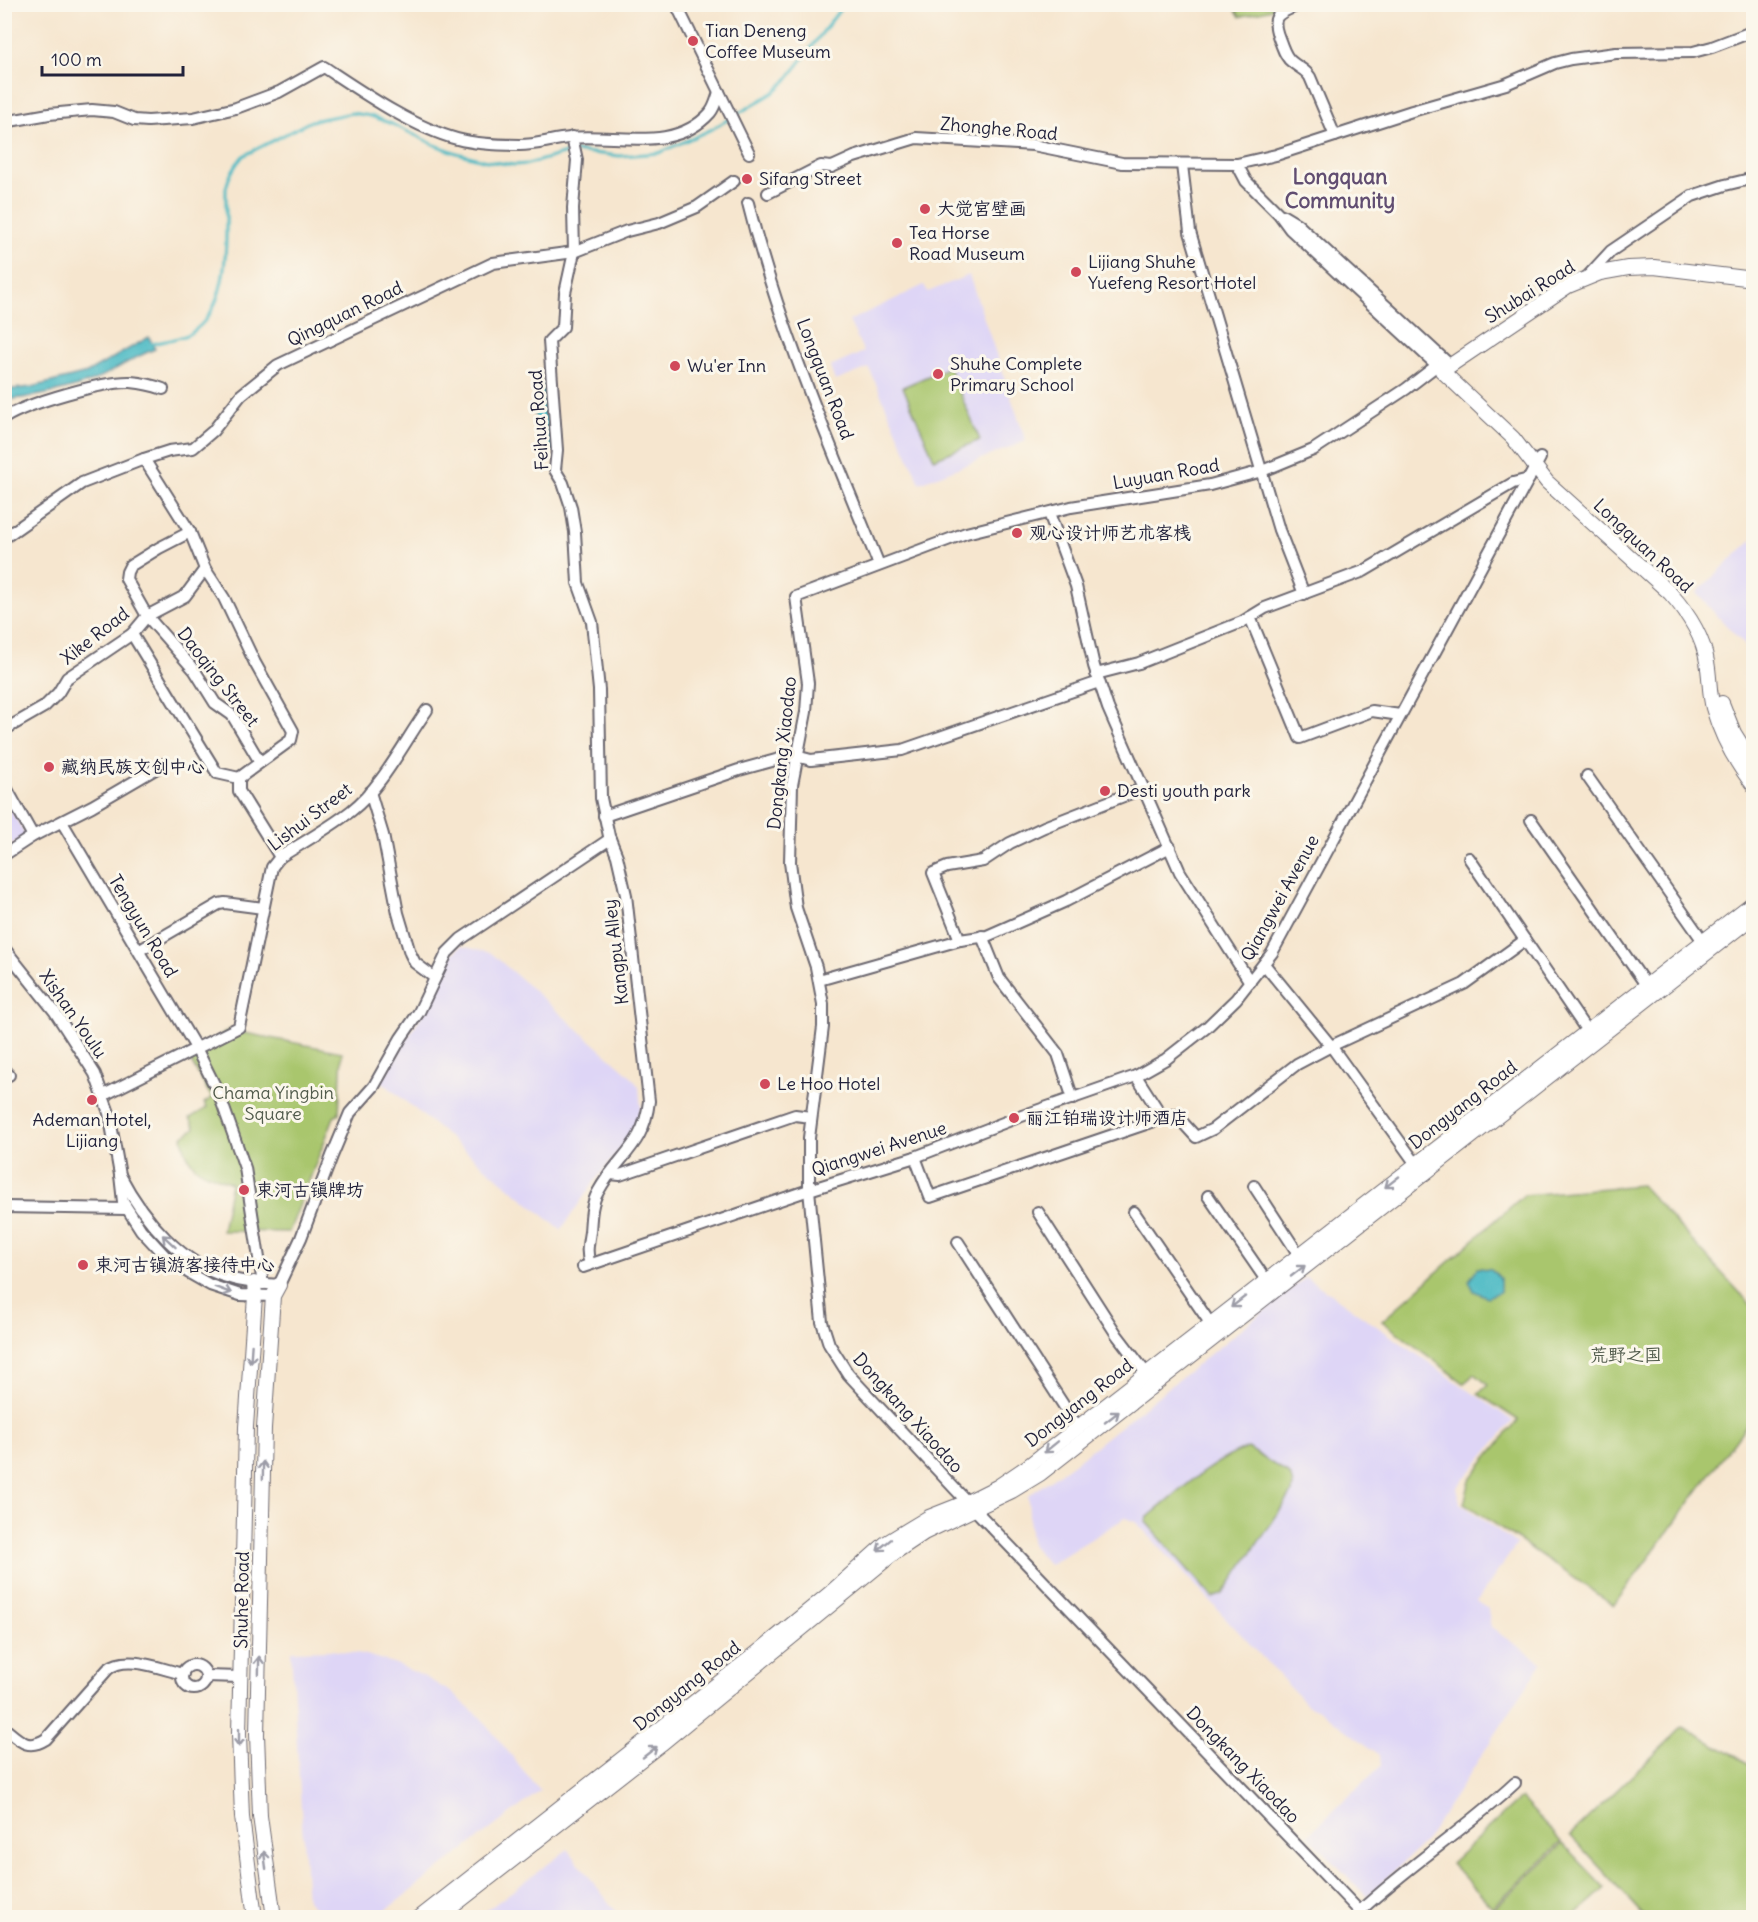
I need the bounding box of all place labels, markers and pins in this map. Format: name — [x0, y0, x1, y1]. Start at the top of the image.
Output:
place label: Tian Deneng Coffee Museum — [705, 19, 831, 63]
marker: Tian Deneng Coffee Museum — [686, 34, 700, 48]
place label: Sifang Street — [759, 167, 862, 190]
marker: Sifang Street — [740, 172, 754, 186]
place label: 大觉宫壁画 — [937, 197, 1027, 220]
marker: 大觉宫壁画 — [918, 202, 932, 216]
place label: Tea Horse Road Museum — [909, 221, 1025, 265]
marker: Tea Horse Road Museum — [890, 236, 904, 250]
place label: Lijiang Shuhe Yuefeng Resort Hotel — [1088, 250, 1256, 294]
marker: Lijiang Shuhe Yuefeng Resort Hotel — [1069, 265, 1083, 279]
place label: Shuhe Complete Primary School — [950, 352, 1082, 396]
place label: Wu'er Inn — [687, 354, 766, 377]
marker: Wu'er Inn — [668, 359, 682, 373]
marker: Shuhe Complete Primary School — [931, 367, 945, 381]
place label: 观心设计师艺术客栈 — [1029, 521, 1191, 544]
marker: 观心设计师艺术客栈 — [1010, 526, 1024, 540]
place label: 藏纳民族文创中心 — [61, 755, 205, 778]
marker: 藏纳民族文创中心 — [42, 760, 56, 774]
place label: Desti youth park — [1117, 779, 1251, 802]
marker: Desti youth park — [1098, 784, 1112, 798]
place label: Le Hoo Hotel — [777, 1072, 880, 1095]
marker: Le Hoo Hotel — [758, 1077, 772, 1091]
marker: Ademan Hotel, Lijiang — [85, 1093, 99, 1107]
place label: 丽江铂瑞设计师酒店 — [1026, 1106, 1188, 1129]
place label: Ademan Hotel, Lijiang — [33, 1108, 151, 1152]
marker: 丽江铂瑞设计师酒店 — [1007, 1111, 1021, 1125]
place label: 束河古镇牌坊 — [256, 1178, 364, 1201]
marker: 束河古镇牌坊 — [237, 1183, 251, 1197]
place label: 束河古镇游客接待中心 — [95, 1253, 275, 1276]
marker: 束河古镇游客接待中心 — [76, 1258, 90, 1272]

